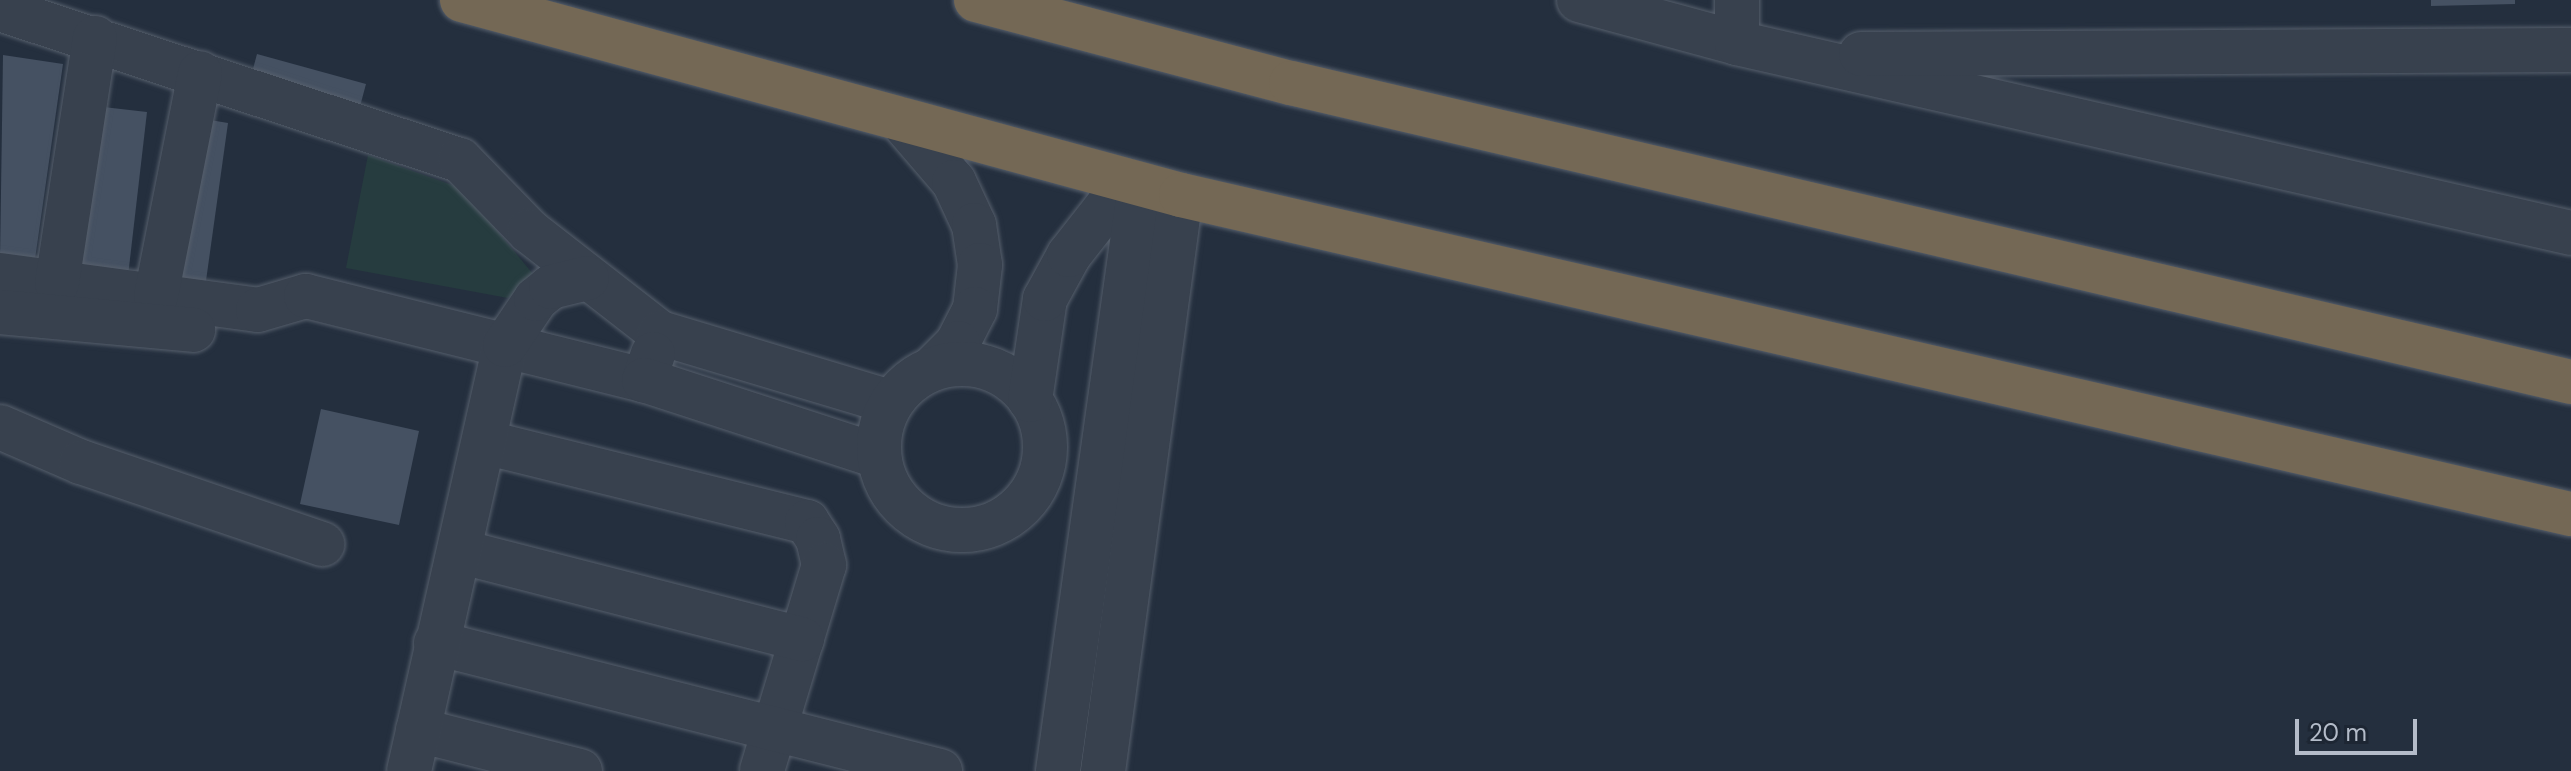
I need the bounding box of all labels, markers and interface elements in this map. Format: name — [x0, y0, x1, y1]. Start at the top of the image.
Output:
scale bar — [2299, 703, 2421, 753]
text: 20 m — [2309, 717, 2367, 748]

